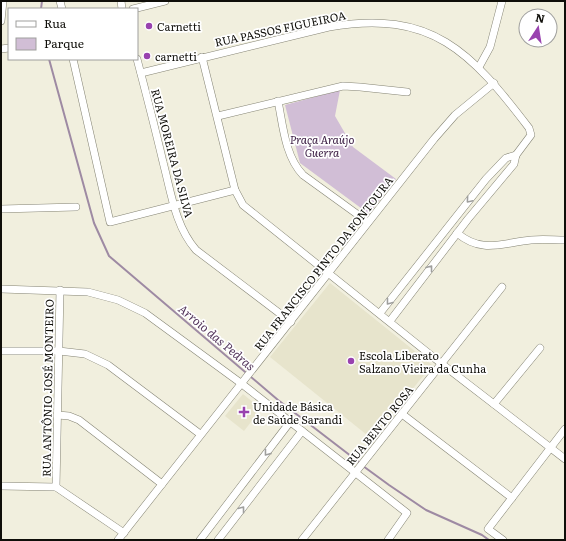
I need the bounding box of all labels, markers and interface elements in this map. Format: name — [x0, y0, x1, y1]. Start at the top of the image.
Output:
street label: RUA PASSOS FIGUEIROA — [213, 6, 347, 50]
legend — [8, 8, 138, 60]
north arrow — [518, 8, 558, 48]
text: N — [534, 8, 546, 26]
text: Rua — [44, 14, 67, 32]
place label: Carnetti — [157, 18, 201, 34]
marker: Carnetti — [144, 21, 154, 31]
text: Parque — [44, 34, 84, 52]
place label: carnetti — [155, 48, 197, 64]
marker: carnetti — [142, 51, 152, 61]
street label: RUA MOREIRA DA SILVA — [148, 87, 198, 219]
park label: Praça Araújo Guerra — [290, 131, 354, 160]
street label: RUA FRANCISCO PINTO DA FONTOURA — [250, 173, 396, 353]
one-way arrow — [466, 196, 473, 203]
one-way arrow — [426, 265, 433, 272]
one-way arrow — [386, 298, 393, 305]
street label: RUA ANTÔNIO JOSÉ MONTEIRO — [37, 299, 57, 477]
water label: Arroio das Pedras — [175, 299, 259, 375]
place label: Escola Liberato Salzano Vieira da Cunha — [359, 347, 486, 376]
marker: Escola Liberato Salzano Vieira da Cunha — [346, 356, 356, 366]
street label: RUA BENTO ROSA — [342, 382, 416, 468]
place label: Unidade Básica de Saúde Sarandi — [253, 398, 342, 427]
marker: Unidade Básica de Saúde Sarandi — [238, 406, 250, 418]
one-way arrow — [264, 449, 271, 456]
one-way arrow — [237, 507, 244, 514]

